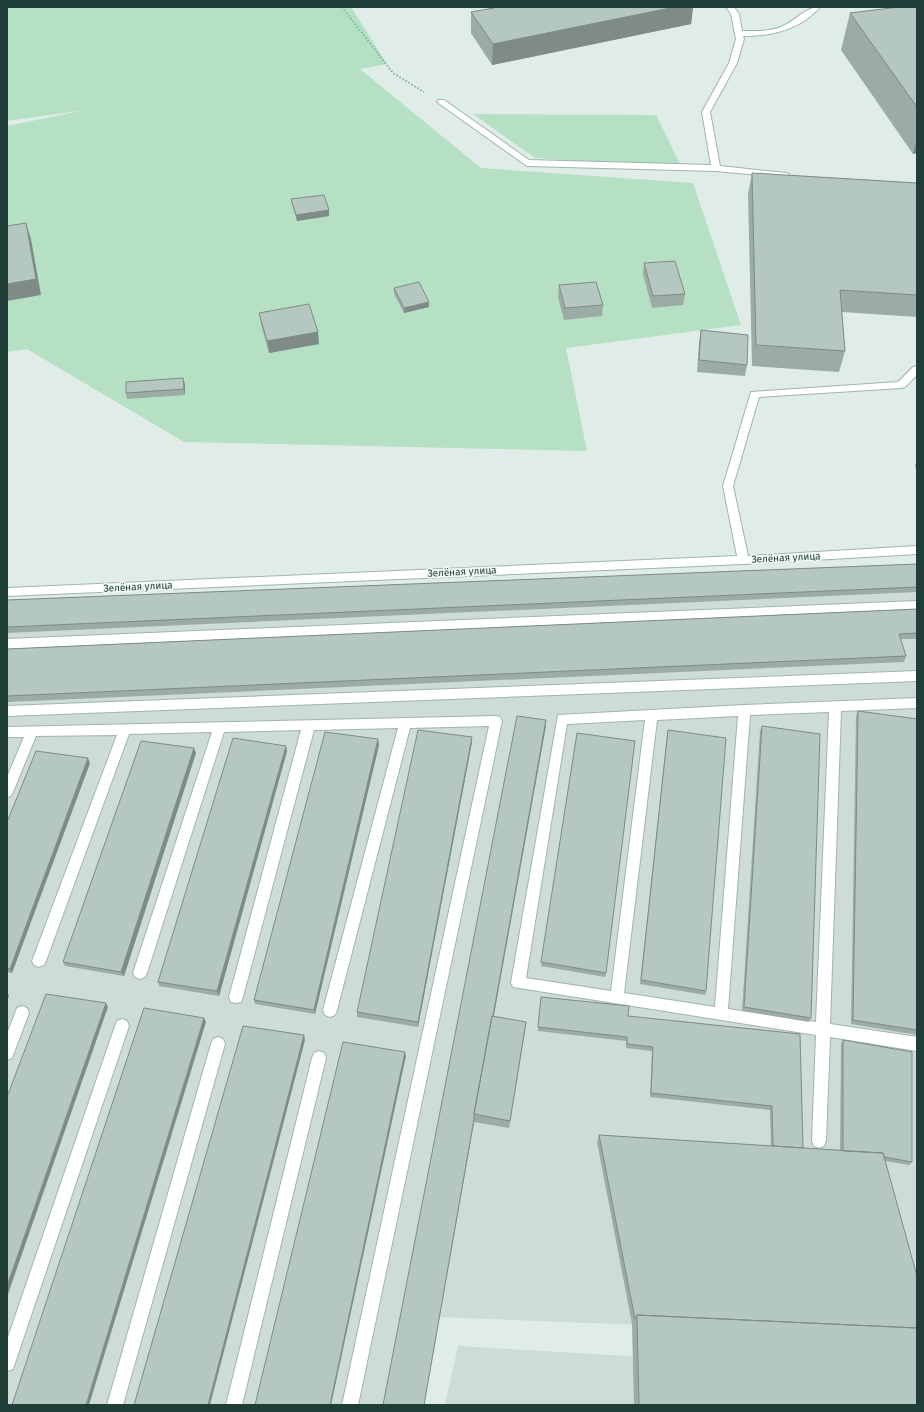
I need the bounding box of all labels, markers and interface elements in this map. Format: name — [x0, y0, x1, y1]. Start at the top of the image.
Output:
street label: Зелёная улица — [751, 549, 821, 566]
street label: Зелёная улица — [427, 563, 497, 580]
street label: Зелёная улица — [103, 578, 173, 595]

